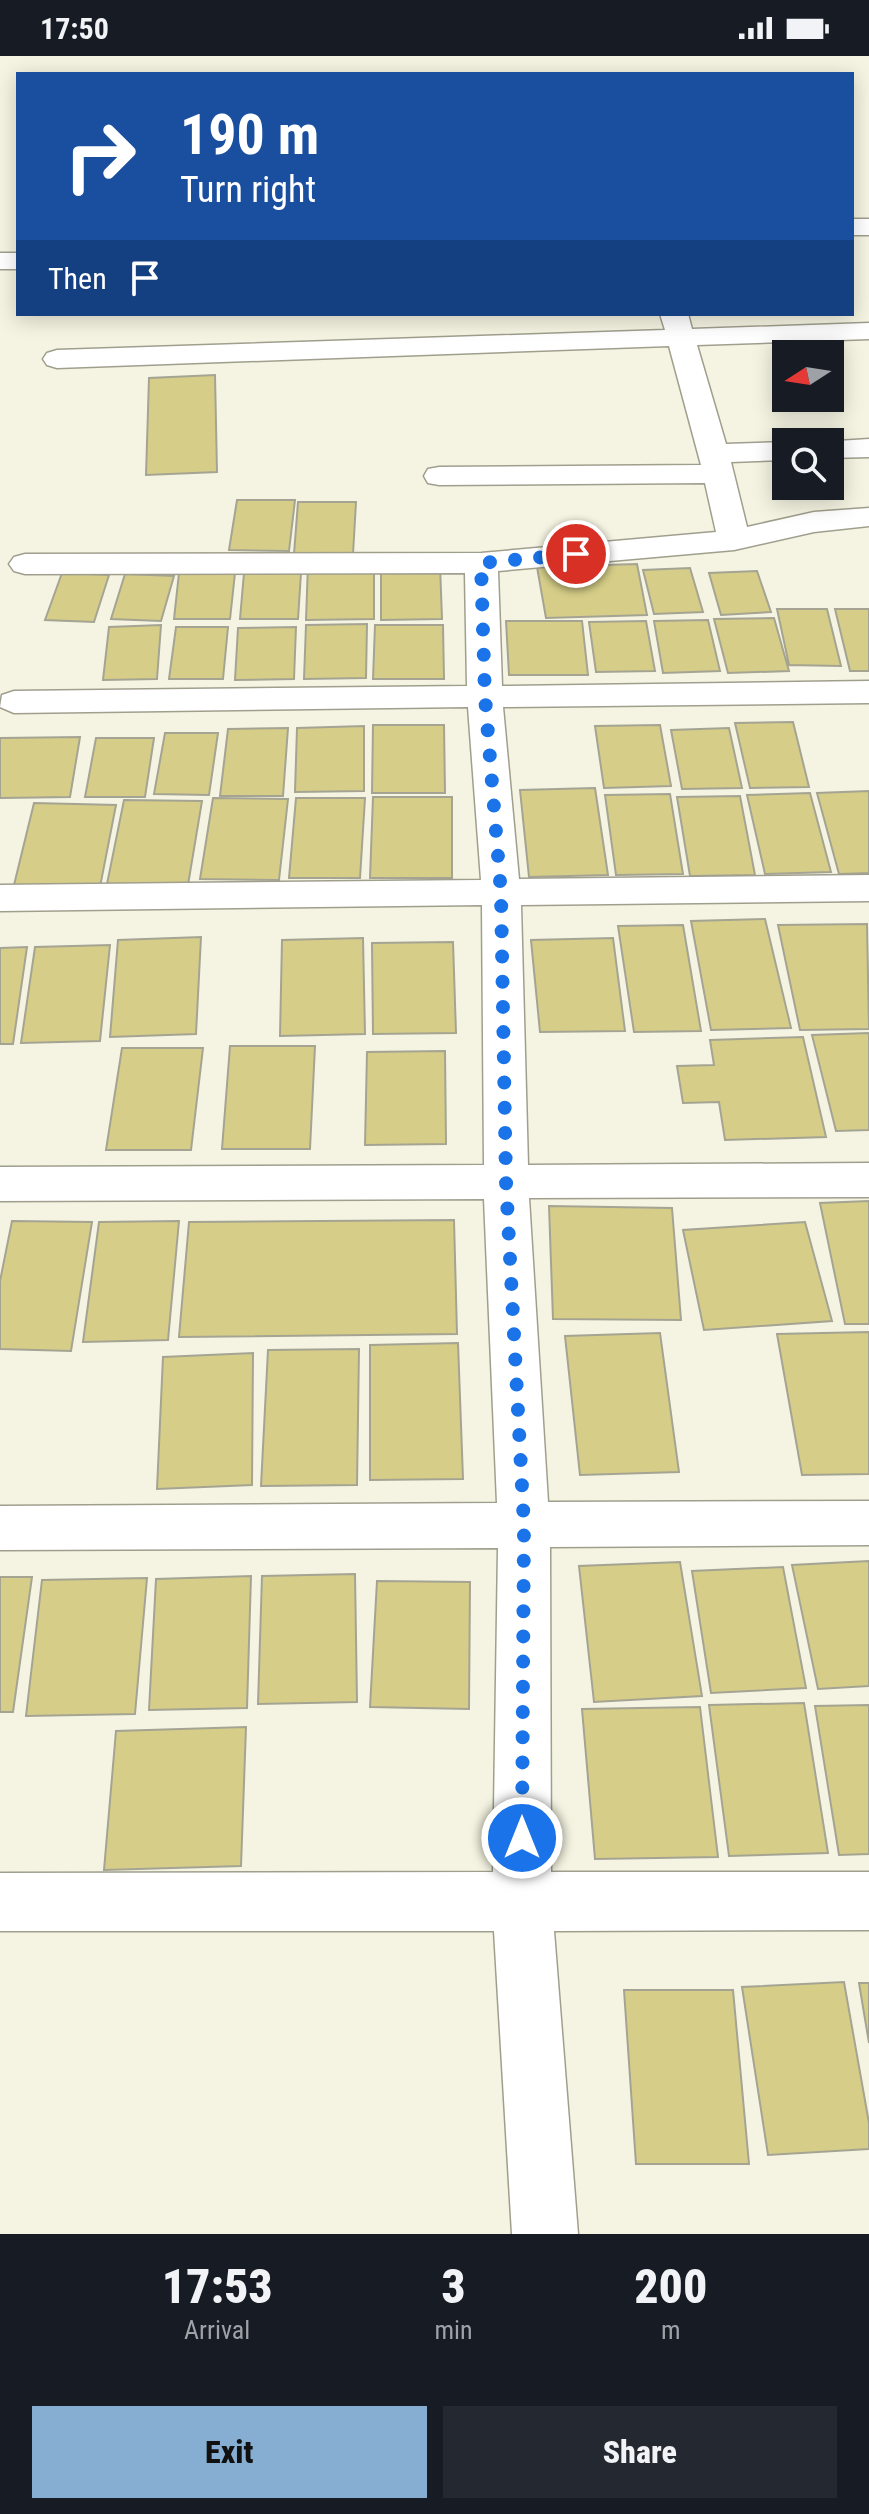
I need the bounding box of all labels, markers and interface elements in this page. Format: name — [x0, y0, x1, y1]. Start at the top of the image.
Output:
text: 17:50 — [40, 11, 109, 46]
text: 190 m — [180, 102, 319, 168]
icon: right — [48, 104, 152, 208]
text: Turn right — [180, 169, 316, 211]
icon: arrive — [123, 256, 167, 300]
text: Then — [48, 261, 107, 296]
north arrow — [772, 340, 844, 412]
map controls — [772, 340, 844, 500]
button: search — [772, 428, 844, 500]
pin — [542, 520, 610, 588]
icon: arrive — [554, 532, 598, 576]
position arrow — [480, 1796, 564, 1880]
text: 17:53 — [162, 2258, 273, 2315]
text: 3 — [441, 2258, 466, 2315]
text: 200 — [634, 2258, 707, 2315]
text: Arrival — [184, 2315, 250, 2345]
text: min — [434, 2315, 473, 2345]
text: m — [661, 2315, 681, 2345]
button: Exit — [32, 2406, 427, 2498]
button: Share — [443, 2406, 837, 2498]

